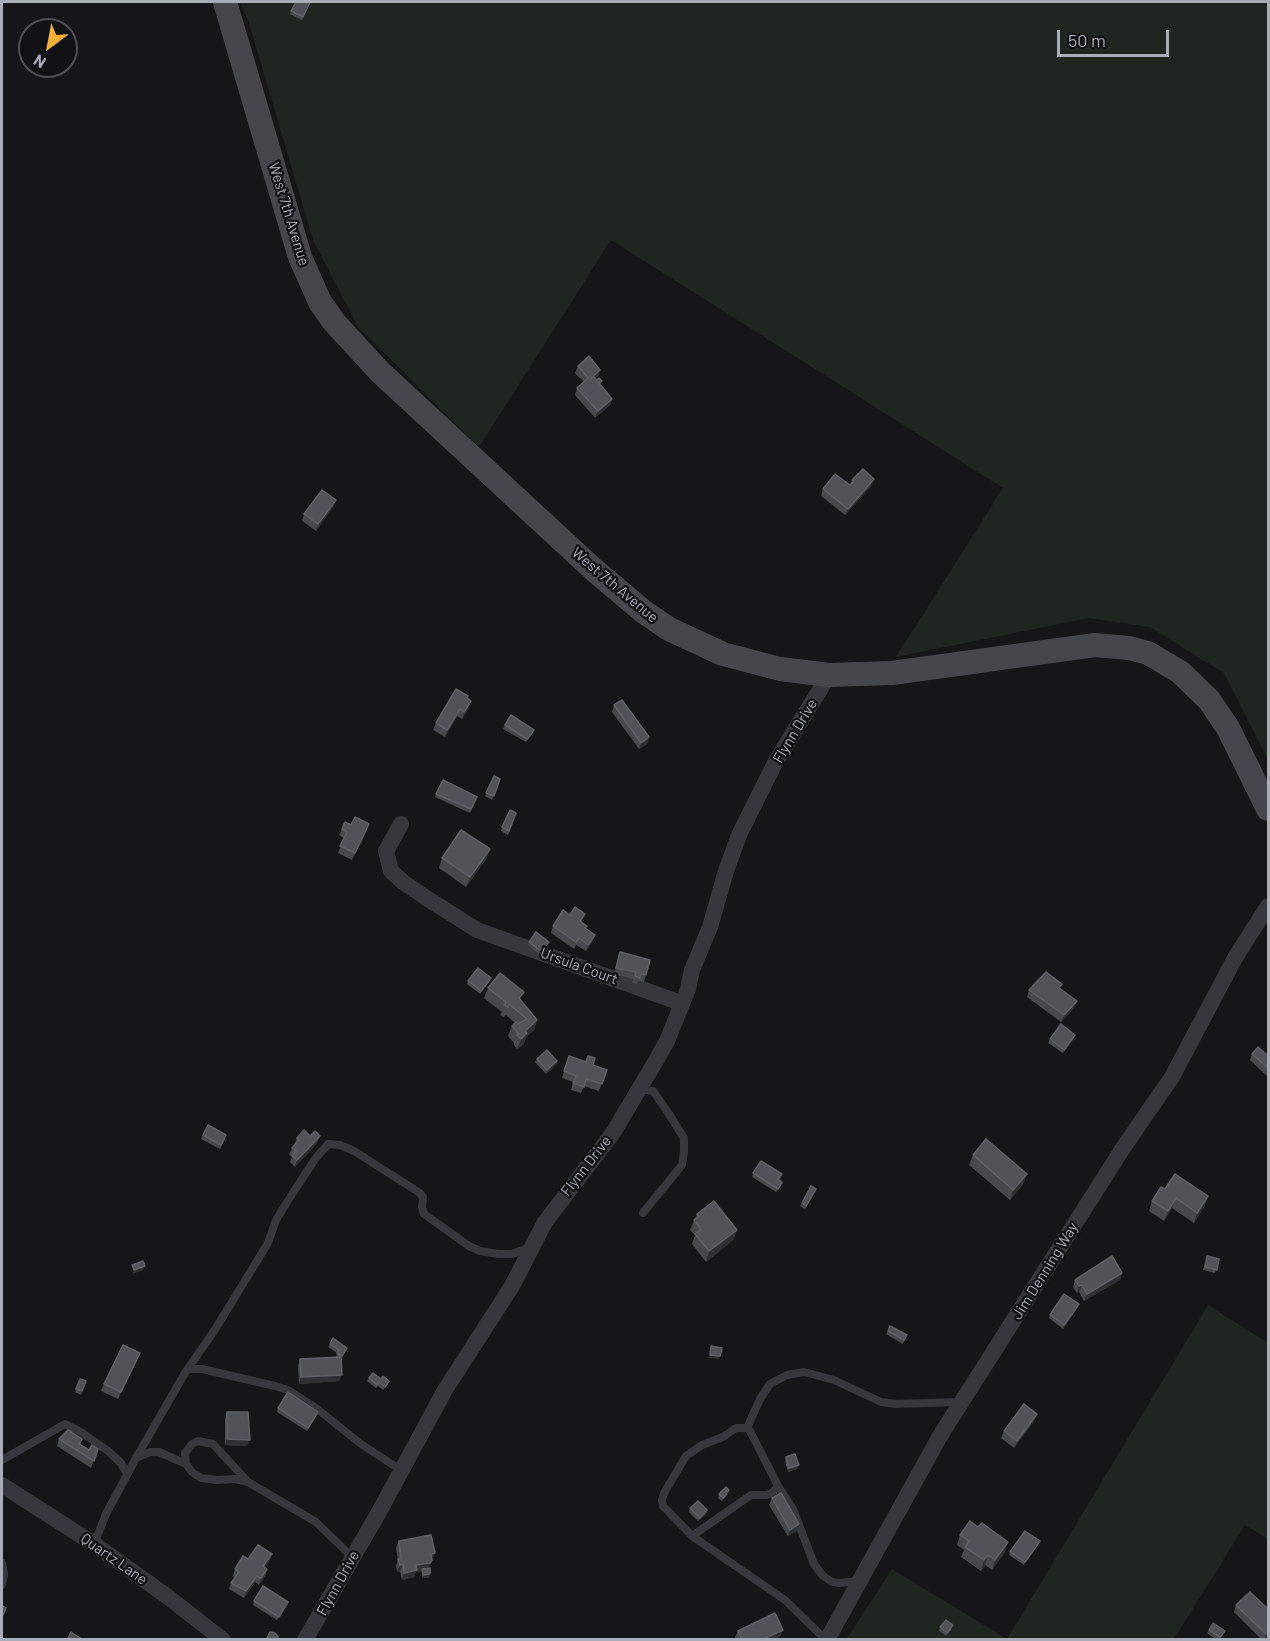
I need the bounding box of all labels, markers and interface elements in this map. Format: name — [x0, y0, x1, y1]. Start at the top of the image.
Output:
north arrow — [18, 18, 78, 78]
scale bar — [1060, 18, 1172, 56]
text: 50 m — [1068, 29, 1106, 51]
text: N — [30, 51, 49, 73]
street label: West 7th Avenue — [265, 160, 313, 268]
street label: West 7th Avenue — [568, 544, 662, 626]
street label: Flynn Drive — [769, 696, 821, 766]
street label: Ursula Court — [538, 944, 620, 988]
street label: Flynn Drive — [557, 1132, 615, 1200]
street label: Jim Denning Way — [1008, 1219, 1082, 1323]
street label: Quartz Lane — [77, 1529, 151, 1589]
street label: Flynn Drive — [313, 1547, 363, 1619]

